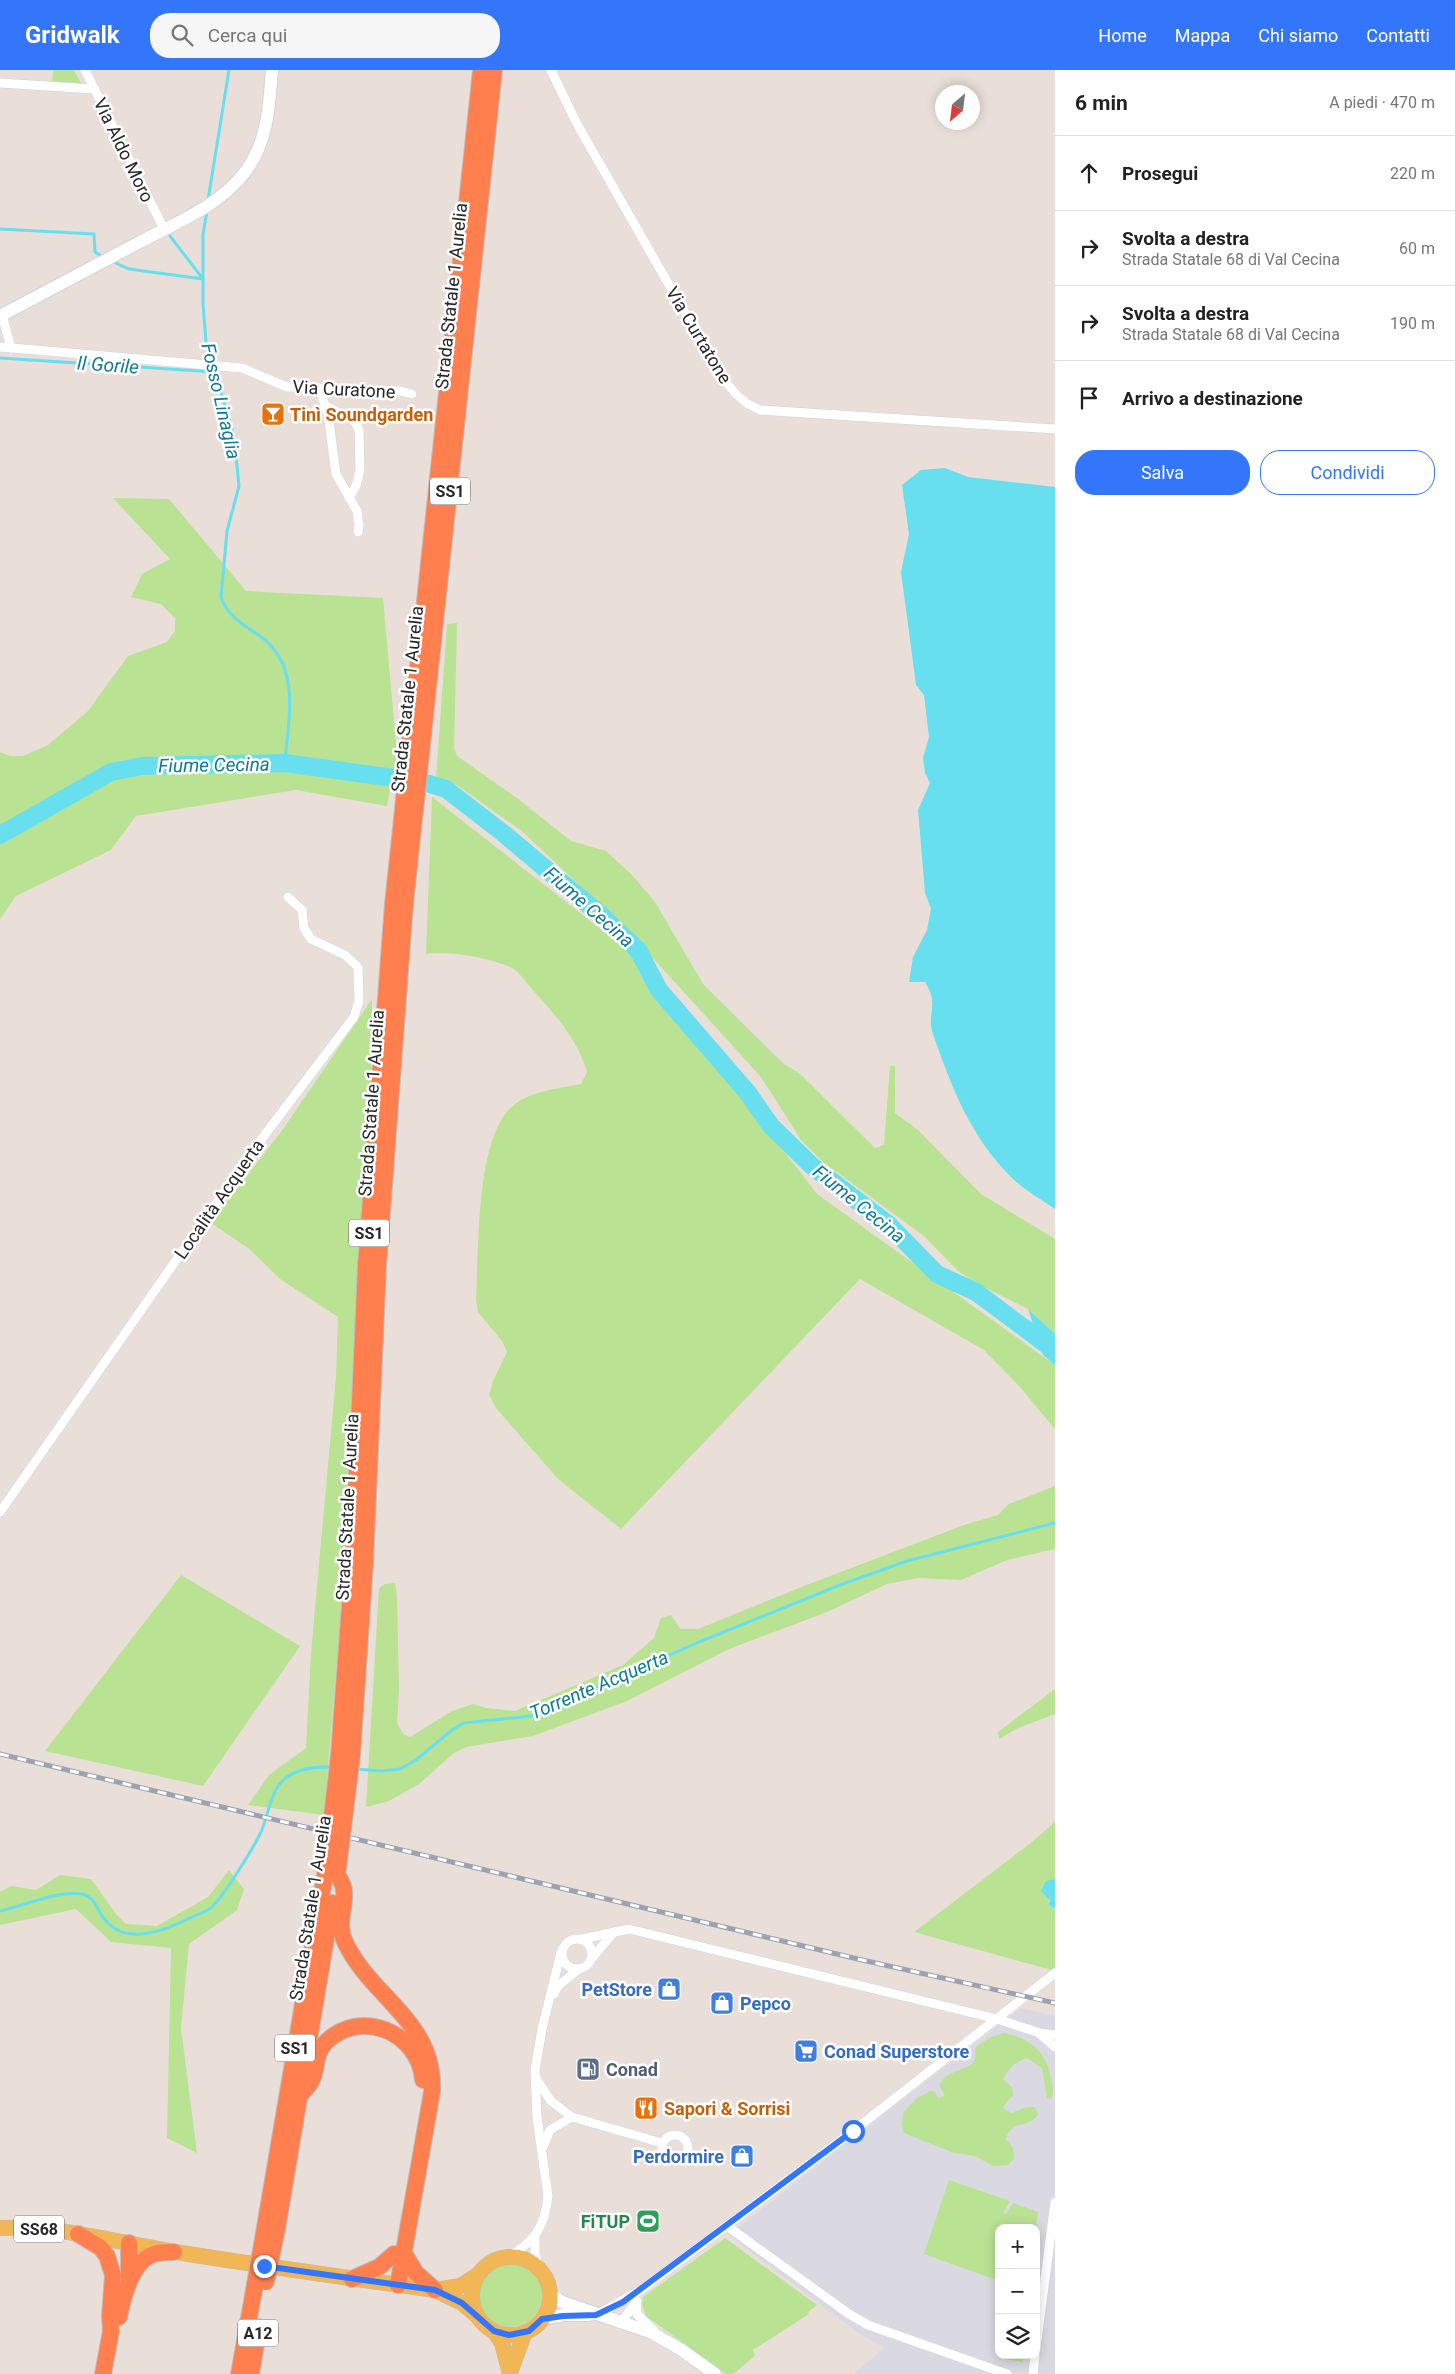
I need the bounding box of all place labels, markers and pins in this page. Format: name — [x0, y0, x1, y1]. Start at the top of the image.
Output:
bar icon: Tinì Soundgarden — [260, 401, 286, 427]
place label: Tinì Soundgarden — [290, 404, 433, 425]
shop icon: PetStore — [656, 1976, 682, 2002]
place label: PetStore — [581, 1979, 652, 2000]
shop icon: Pepco — [709, 1990, 735, 2016]
place label: Pepco — [740, 1993, 791, 2014]
supermarket icon: Conad Superstore — [793, 2038, 819, 2064]
place label: Conad Superstore — [824, 2041, 970, 2062]
fuel station icon: Conad — [575, 2056, 601, 2082]
place label: Conad — [606, 2059, 658, 2080]
restaurant icon: Sapori & Sorrisi — [633, 2095, 659, 2121]
place label: Sapori & Sorrisi — [664, 2098, 790, 2119]
shop icon: Perdormire — [729, 2143, 755, 2169]
place label: Perdormire — [633, 2146, 724, 2167]
sports icon: FiTUP — [635, 2208, 661, 2234]
place label: FiTUP — [581, 2211, 630, 2232]

